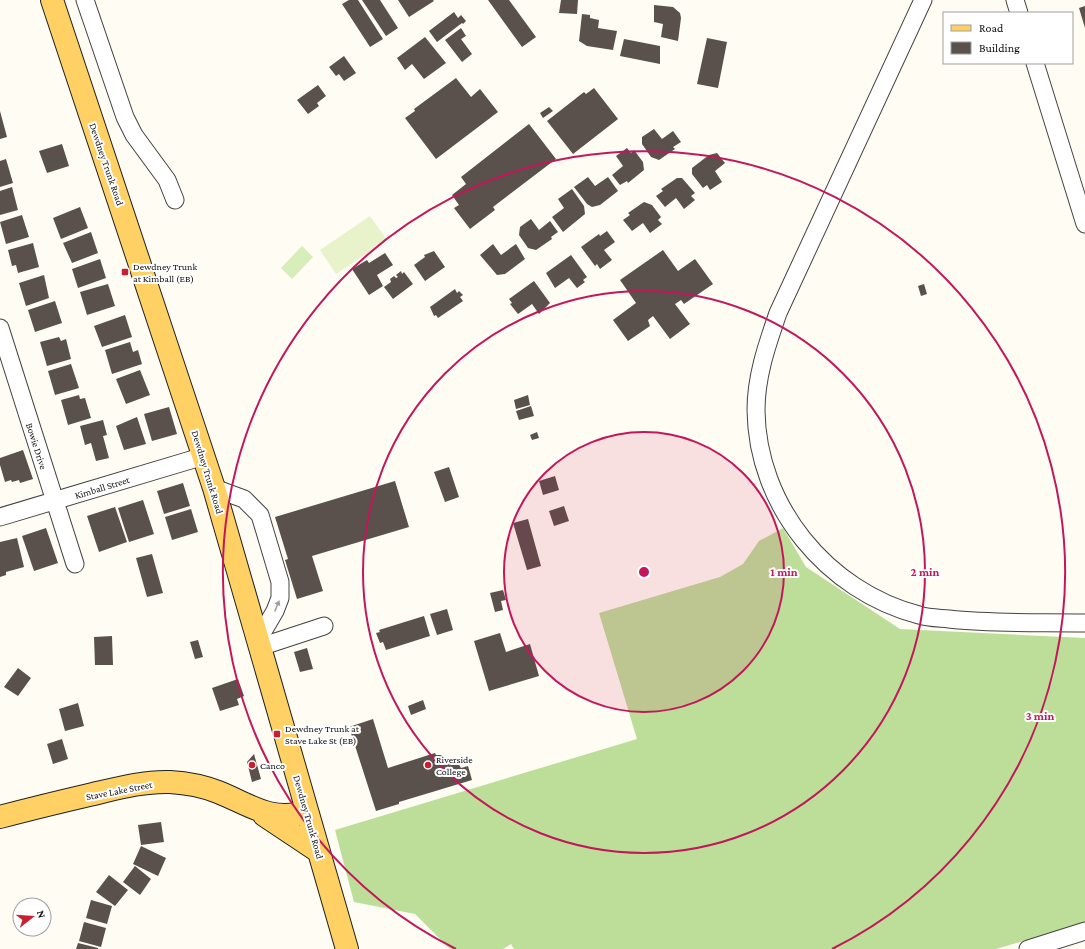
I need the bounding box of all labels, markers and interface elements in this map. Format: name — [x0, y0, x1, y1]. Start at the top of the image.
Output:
legend — [943, 12, 1073, 64]
text: Road — [979, 21, 1004, 35]
text: Building — [979, 41, 1020, 55]
street label: Dewdney Trunk Road — [87, 122, 126, 207]
place label: Dewdney Trunk at Kimball (EB) — [133, 261, 197, 285]
marker: Dewdney Trunk at Kimball (EB) — [120, 267, 130, 277]
street label: Bowie Drive — [24, 421, 49, 471]
street label: Dewdney Trunk Road — [190, 429, 226, 516]
street label: Kimball Street — [73, 474, 132, 501]
centre of rings — [637, 565, 651, 579]
text: 1 min — [770, 565, 798, 579]
text: 2 min — [911, 565, 940, 579]
one-way arrow — [274, 601, 280, 612]
text: 3 min — [1026, 709, 1054, 723]
place label: Dewdney Trunk at Stave Lake St (EB) — [285, 723, 360, 747]
marker: Dewdney Trunk at Stave Lake St (EB) — [272, 729, 282, 739]
place label: Riverside College — [436, 754, 473, 777]
marker: Canco — [247, 760, 257, 770]
place label: Canco — [260, 760, 285, 771]
marker: Riverside College — [423, 760, 433, 770]
street label: Dewdney Trunk Road — [291, 774, 326, 861]
street label: Stave Lake Street — [85, 779, 154, 802]
north arrow — [12, 897, 52, 937]
text: N — [35, 909, 49, 920]

